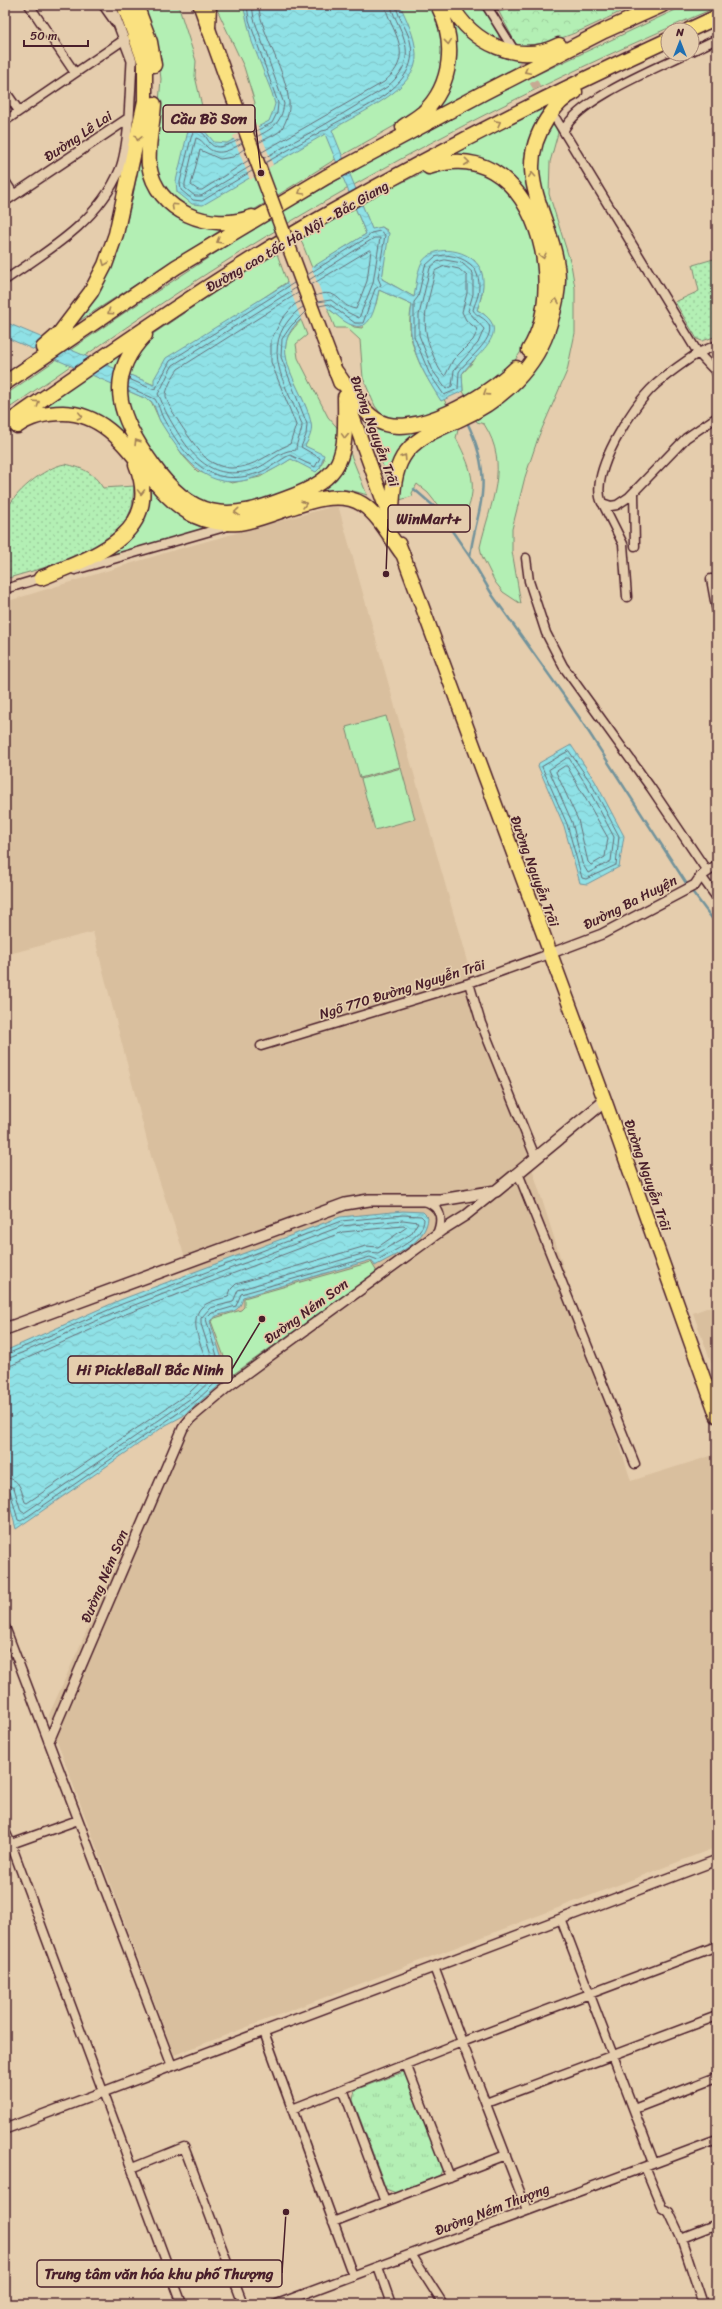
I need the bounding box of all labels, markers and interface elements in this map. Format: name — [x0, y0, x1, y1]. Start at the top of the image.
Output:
scale bar — [24, 22, 88, 48]
north arrow — [660, 22, 700, 62]
text: N — [675, 23, 684, 42]
text: 50 m — [30, 25, 57, 47]
one-way arrow — [443, 39, 452, 45]
one-way arrow — [523, 66, 531, 74]
street label: Đường Lê Lai — [39, 104, 119, 169]
callout: Cầu Bồ Sơn — [163, 105, 255, 132]
text: Cầu Bồ Sơn — [170, 106, 248, 132]
one-way arrow — [494, 121, 501, 128]
one-way arrow — [135, 135, 143, 141]
one-way arrow — [464, 157, 470, 166]
one-way arrow — [528, 172, 537, 178]
street label: Đường cao tốc Hà Nội - Bắc Giang — [201, 174, 394, 299]
one-way arrow — [298, 187, 305, 194]
one-way arrow — [171, 203, 179, 211]
one-way arrow — [216, 237, 223, 244]
one-way arrow — [539, 253, 547, 260]
one-way arrow — [102, 260, 110, 267]
one-way arrow — [551, 298, 560, 304]
one-way arrow — [107, 307, 114, 315]
street label: Đường Nguyễn Trãi — [343, 372, 407, 491]
one-way arrow — [483, 388, 490, 395]
one-way arrow — [33, 400, 40, 408]
one-way arrow — [77, 411, 84, 419]
one-way arrow — [341, 433, 350, 439]
one-way arrow — [135, 440, 142, 447]
one-way arrow — [399, 454, 406, 461]
one-way arrow — [137, 489, 145, 495]
one-way arrow — [300, 500, 307, 509]
callout: WinMart+ — [388, 505, 470, 532]
text: WinMart+ — [396, 506, 463, 532]
one-way arrow — [234, 507, 240, 516]
street label: Đường Nguyễn Trãi — [503, 812, 567, 931]
street label: Đường Ba Huyện — [579, 868, 682, 937]
street label: Ngõ 770 Đường Nguyễn Trãi — [316, 952, 489, 1027]
street label: Đường Nguyễn Trãi — [617, 1116, 679, 1235]
street label: Đường Ném Sơn — [259, 1272, 354, 1351]
callout: Hi PickleBall Bắc Ninh — [68, 1356, 232, 1383]
text: Hi PickleBall Bắc Ninh — [75, 1357, 224, 1383]
street label: Đường Ném Sơn — [74, 1525, 136, 1627]
street label: Đường Ném Thượng — [431, 2176, 553, 2243]
callout: Trung tâm văn hóa khu phố Thượng — [37, 2260, 282, 2287]
text: Trung tâm văn hóa khu phố Thượng — [45, 2261, 274, 2287]

